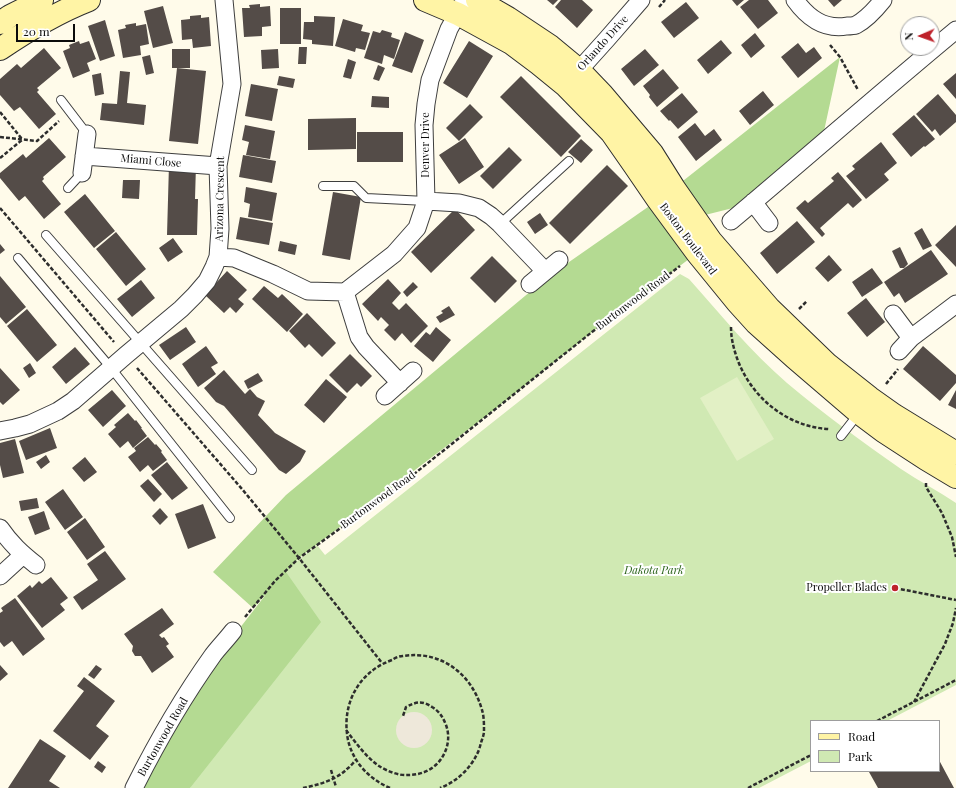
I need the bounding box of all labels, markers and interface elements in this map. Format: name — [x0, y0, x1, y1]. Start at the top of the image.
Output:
street label: Orlando Drive — [575, 13, 631, 73]
scale bar — [18, 16, 77, 42]
north arrow — [900, 16, 940, 56]
text: 20 m — [23, 23, 50, 39]
text: N — [901, 32, 916, 41]
street label: Denver Drive — [419, 112, 433, 178]
street label: Miami Close — [120, 152, 182, 170]
street label: Arizona Crescent — [213, 156, 227, 242]
street label: Boston Boulevard — [657, 200, 719, 278]
street label: Burtonwood Road — [593, 269, 673, 333]
street label: Burtonwood Road — [338, 468, 418, 532]
park label: Dakota Park — [624, 564, 684, 578]
place label: Propeller Blades — [806, 581, 887, 595]
marker: Propeller Blades — [890, 583, 900, 593]
street label: Burtonwood Road — [135, 695, 191, 779]
legend — [810, 720, 940, 772]
text: Road — [848, 728, 875, 744]
text: Park — [848, 748, 873, 764]

